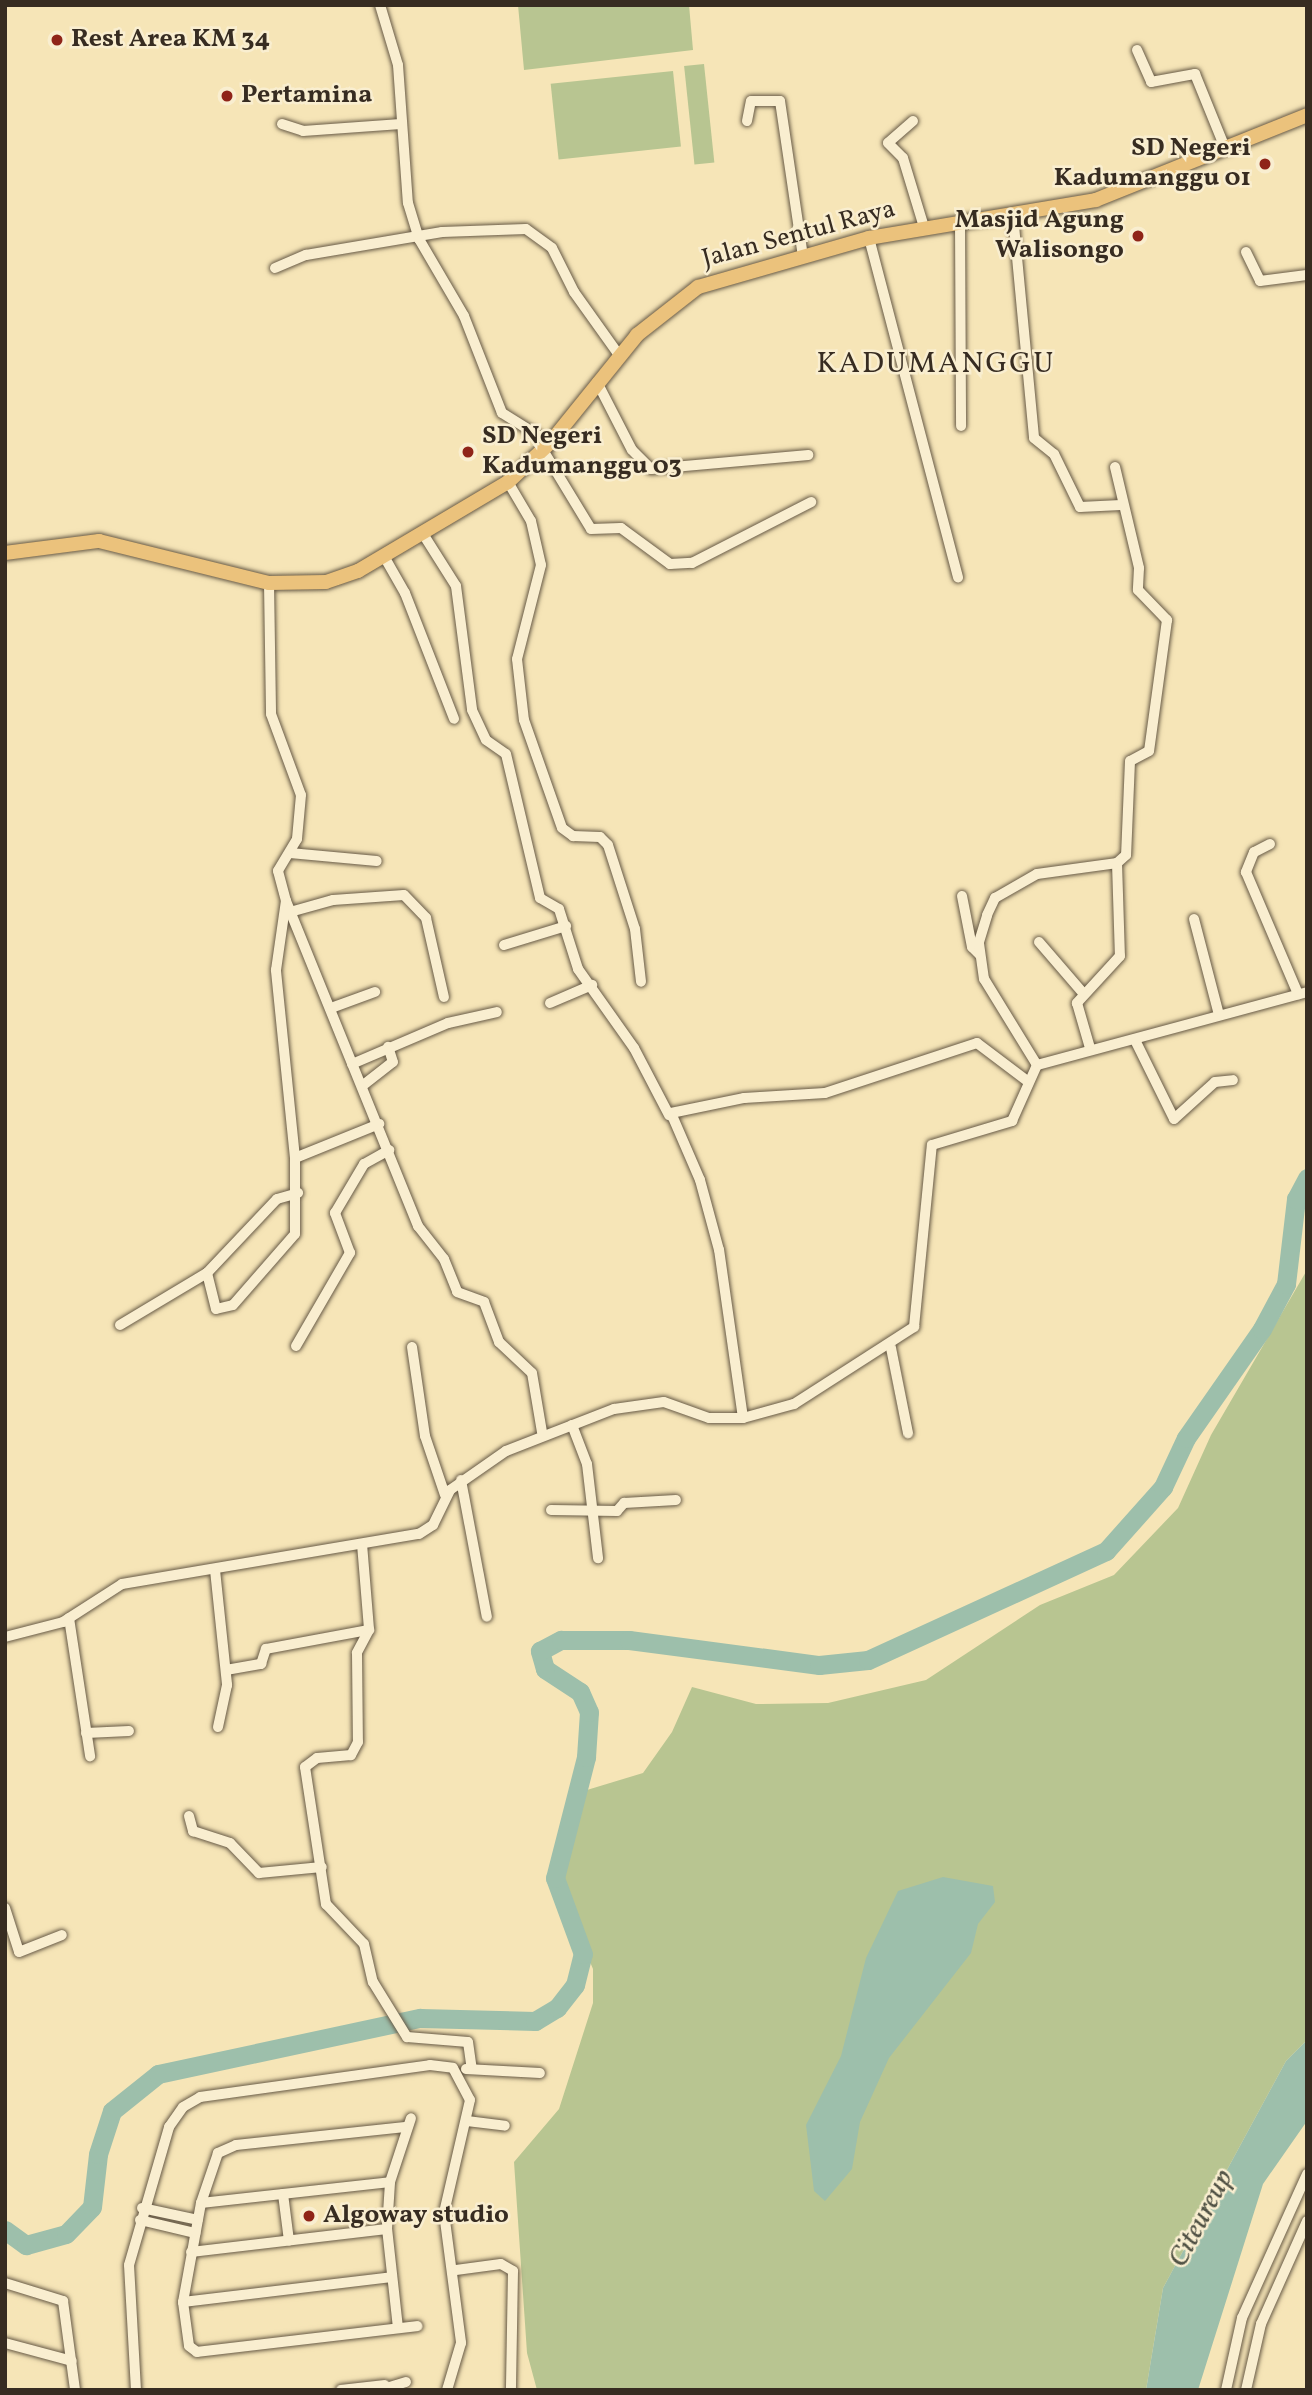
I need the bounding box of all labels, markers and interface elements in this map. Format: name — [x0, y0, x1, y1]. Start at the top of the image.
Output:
place label: Rest Area KM 34 — [71, 24, 270, 56]
marker: Rest Area KM 34 — [49, 32, 65, 48]
place label: Pertamina — [241, 80, 372, 112]
marker: Pertamina — [219, 88, 235, 104]
place label: SD Negeri Kadumanggu 01 — [1054, 133, 1251, 194]
marker: SD Negeri Kadumanggu 01 — [1257, 156, 1273, 172]
street label: Jalan Sentul Raya — [699, 194, 899, 276]
place label: Masjid Agung Walisongo — [955, 205, 1124, 266]
marker: Masjid Agung Walisongo — [1130, 228, 1146, 244]
district label: KADUMANGGU — [818, 346, 1054, 382]
place label: SD Negeri Kadumanggu 03 — [482, 421, 682, 482]
marker: SD Negeri Kadumanggu 03 — [460, 444, 476, 460]
water label: Citeureup — [1162, 2165, 1242, 2273]
place label: Algoway studio — [323, 2200, 509, 2232]
marker: Algoway studio — [301, 2208, 317, 2224]

